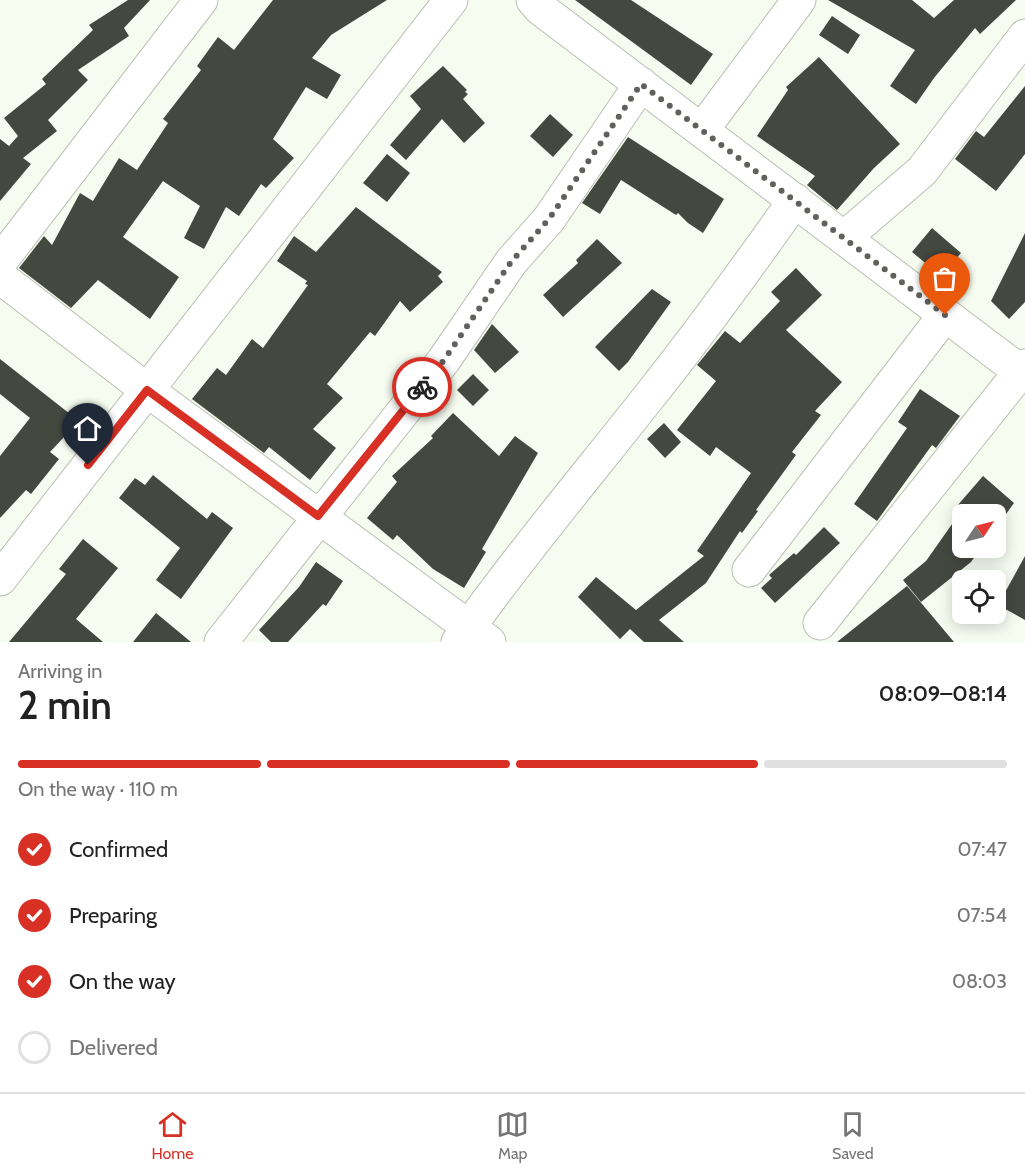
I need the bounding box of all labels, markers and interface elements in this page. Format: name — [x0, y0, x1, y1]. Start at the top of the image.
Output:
pin — [919, 253, 970, 315]
icon: bag — [928, 262, 961, 295]
courier — [392, 357, 452, 417]
icon: bike — [406, 371, 439, 404]
pin — [62, 403, 113, 465]
icon: home — [71, 412, 104, 445]
north arrow — [952, 504, 1006, 558]
map controls — [952, 504, 1006, 624]
button: locate — [952, 570, 1006, 624]
text: Arriving in — [18, 659, 102, 683]
text: 08:09–08:14 — [879, 680, 1007, 707]
text: 2 min — [18, 681, 112, 729]
text: On the way · 110 m — [18, 777, 178, 801]
icon: check — [18, 833, 51, 866]
text: Confirmed — [69, 836, 168, 863]
text: 07:47 — [957, 837, 1007, 861]
icon: check — [18, 899, 51, 932]
text: Preparing — [69, 902, 157, 929]
text: 07:54 — [957, 903, 1007, 927]
icon: check — [18, 965, 51, 998]
text: On the way — [69, 968, 176, 995]
text: 08:03 — [952, 969, 1007, 993]
text: Delivered — [69, 1034, 158, 1061]
tab: Home — [151, 1108, 194, 1163]
tab: Map — [496, 1108, 529, 1163]
tab: Saved — [832, 1108, 874, 1163]

